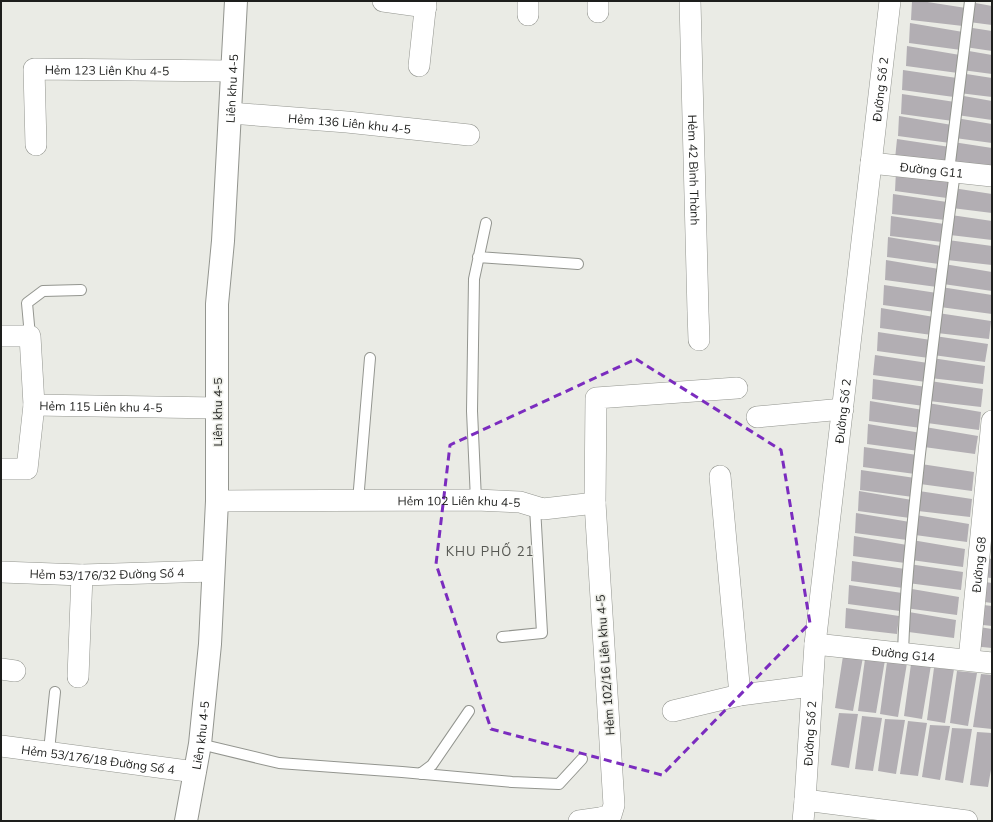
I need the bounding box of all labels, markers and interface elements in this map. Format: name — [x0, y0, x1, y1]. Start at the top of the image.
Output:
street label: Liên khu 4-5 — [222, 54, 241, 123]
street label: Đường Số 2 — [869, 56, 891, 122]
street label: Hẻm 123 Liên Khu 4-5 — [45, 62, 169, 78]
street label: Hẻm 136 Liên khu 4-5 — [288, 110, 412, 136]
street label: Hẻm 42 Bình Thành — [685, 114, 703, 226]
street label: Đường G11 — [899, 159, 964, 180]
street label: Liên khu 4-5 — [210, 378, 225, 446]
street label: Đường Số 2 — [831, 378, 853, 444]
street label: Hẻm 115 Liên khu 4-5 — [39, 398, 163, 415]
street label: Hẻm 102 Liên khu 4-5 — [397, 492, 521, 510]
street label: Đường G8 — [968, 536, 988, 593]
district label: KHU PHỐ 21 — [446, 542, 534, 559]
street label: Hẻm 53/176/32 Đường Số 4 — [29, 564, 185, 583]
street label: Hẻm 102/16 Liên khu 4-5 — [593, 594, 617, 736]
street label: Đường G14 — [871, 643, 936, 664]
street label: Liên khu 4-5 — [188, 700, 212, 771]
street label: Đường Số 2 — [800, 700, 819, 766]
street label: Hẻm 53/176/18 Đường Số 4 — [20, 741, 176, 777]

